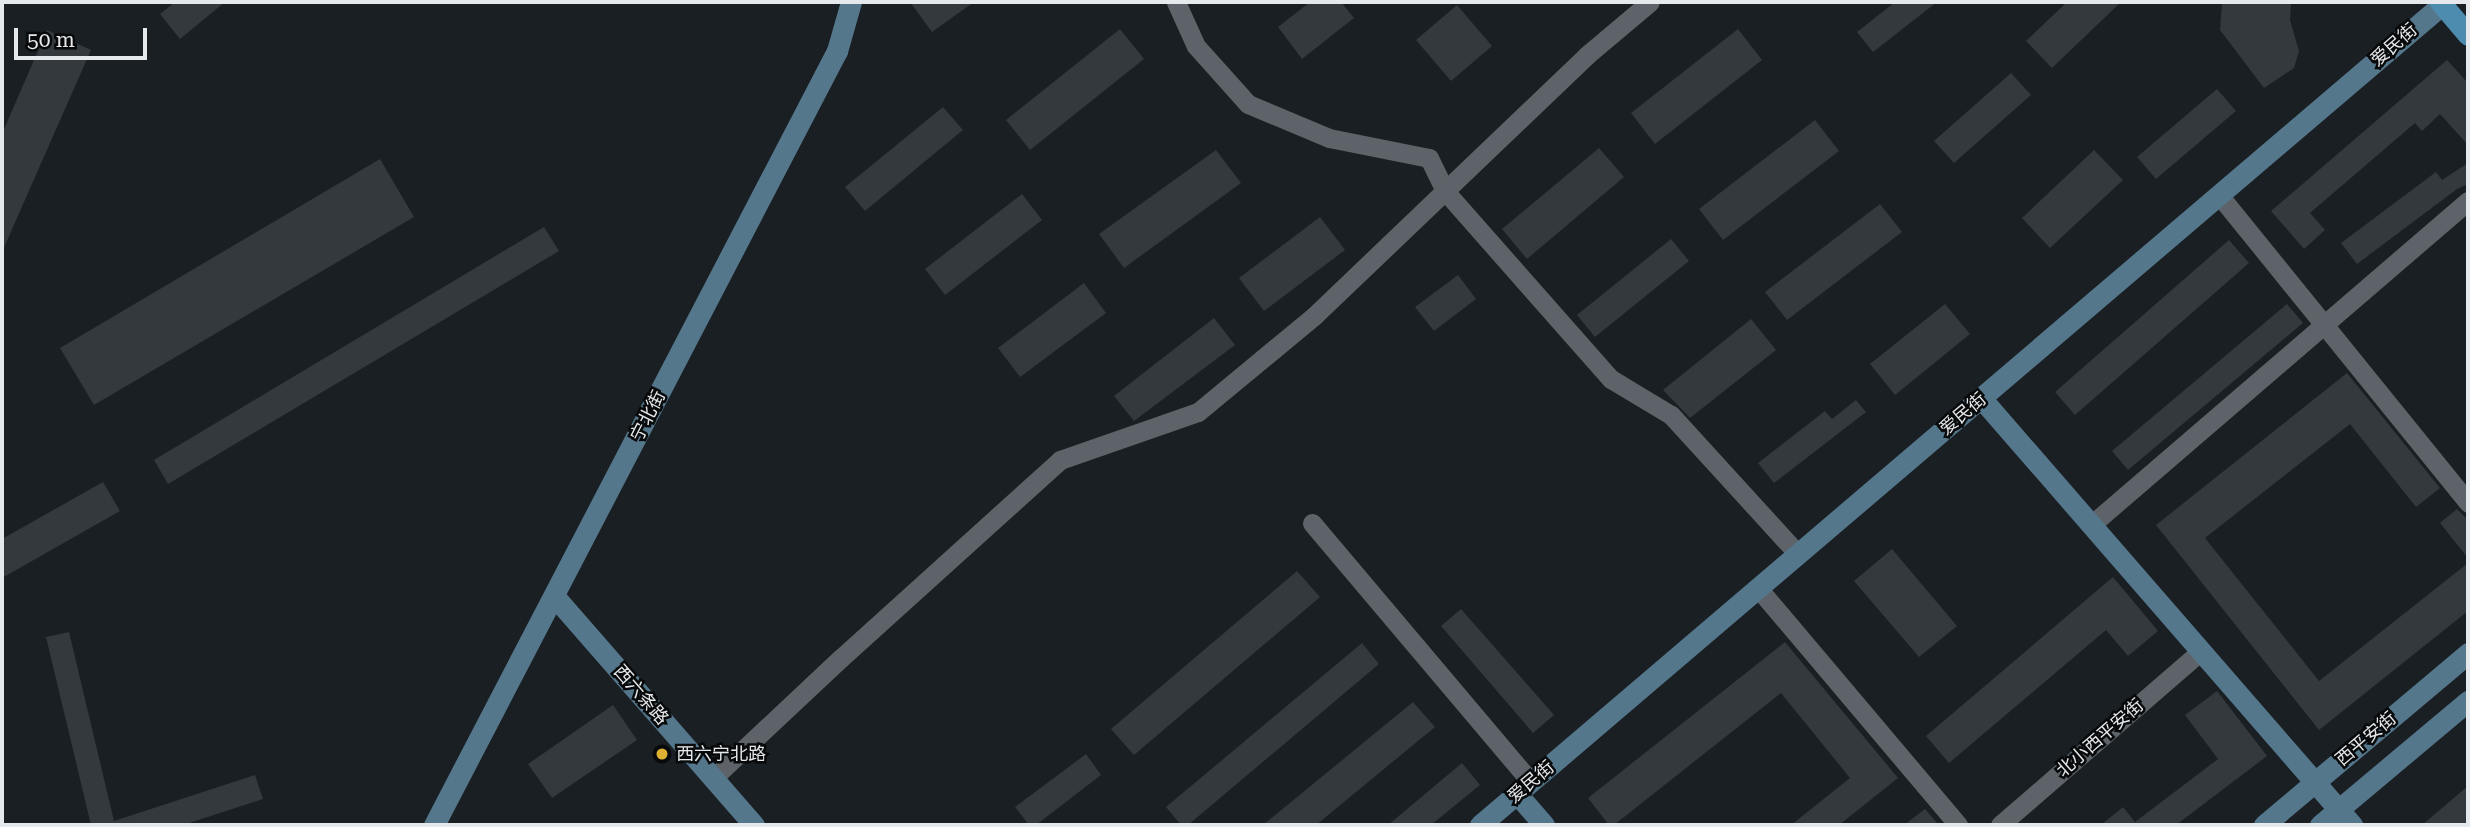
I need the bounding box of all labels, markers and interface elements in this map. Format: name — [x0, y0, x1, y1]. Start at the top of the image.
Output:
scale bar — [18, 14, 150, 58]
street label: 爱民街 — [2367, 19, 2421, 71]
text: 50 m — [27, 28, 75, 52]
street label: 宁北街 — [626, 387, 670, 445]
street label: 爱民街 — [1935, 388, 1991, 440]
street label: 西六条路 — [609, 661, 673, 729]
street label: 北小西平安街 — [2052, 694, 2148, 782]
street label: 西平安街 — [2331, 708, 2401, 770]
place label: 西六宁北路 — [676, 743, 766, 765]
marker: 西六宁北路 — [654, 746, 670, 762]
street label: 爱民街 — [1503, 756, 1559, 808]

